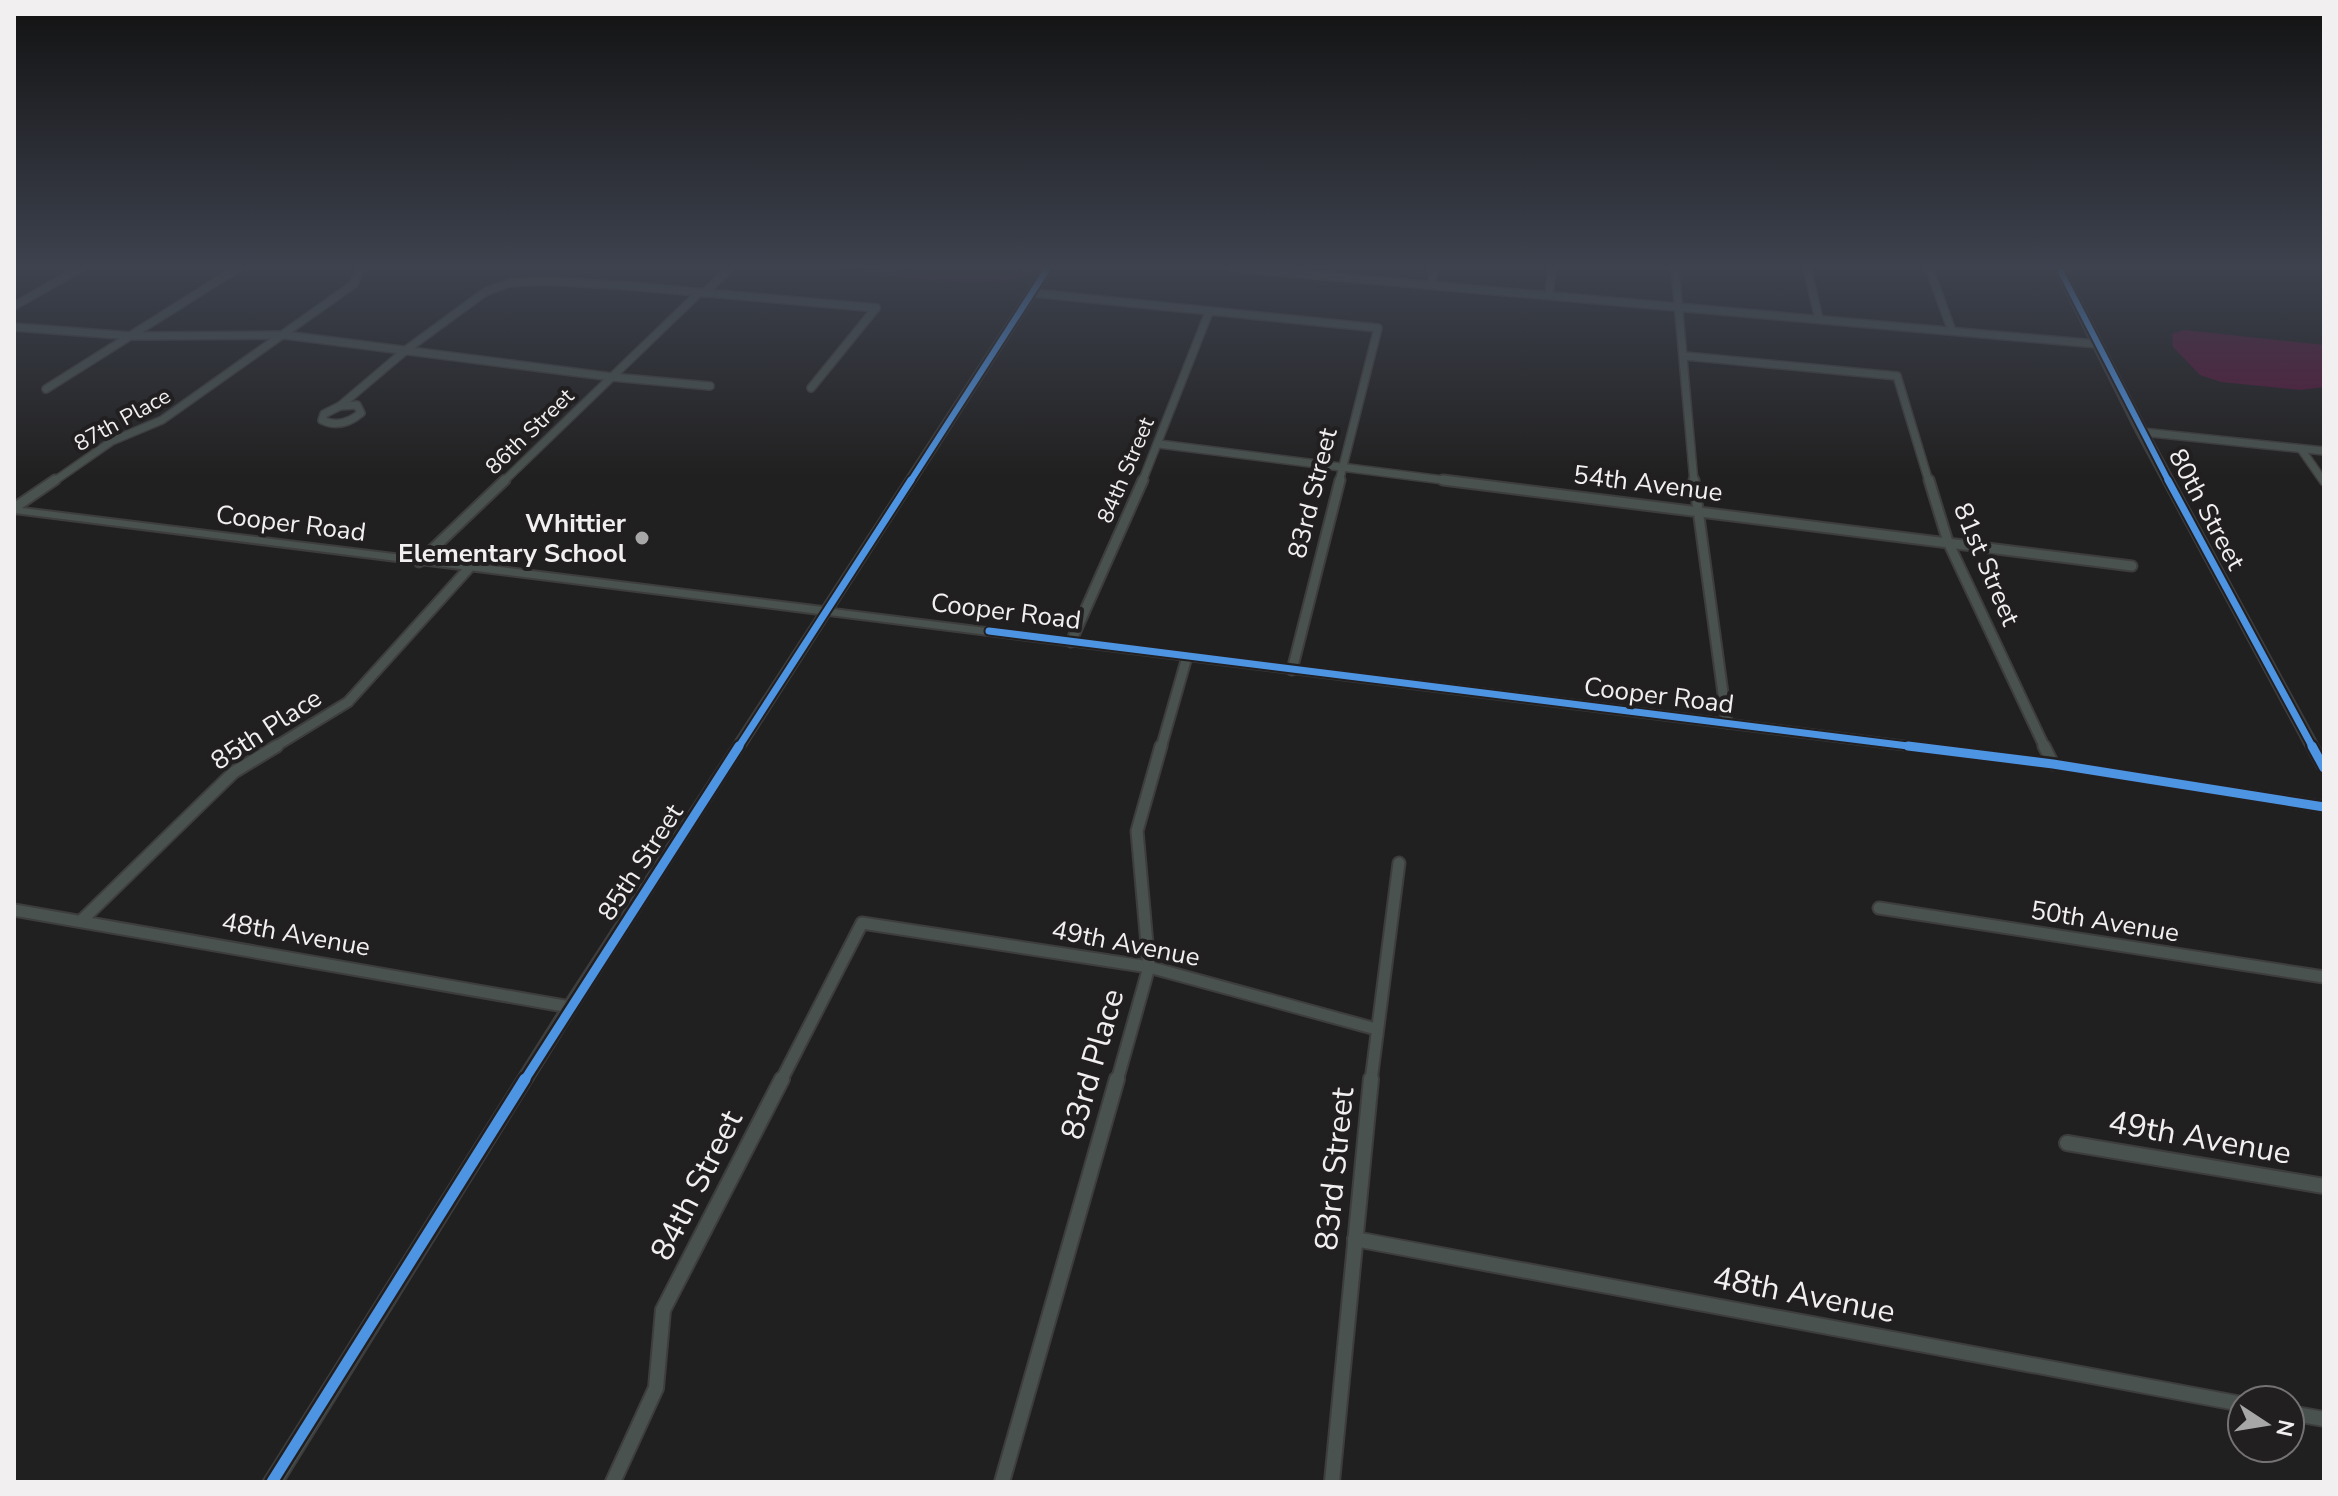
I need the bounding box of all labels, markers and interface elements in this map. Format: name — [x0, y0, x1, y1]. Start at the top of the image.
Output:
street label: 87th Place — [69, 381, 176, 459]
street label: 86th Street — [479, 382, 581, 482]
street label: 84th Street — [1090, 413, 1162, 528]
street label: 83rd Street — [1279, 423, 1346, 562]
street label: 80th Street — [2160, 442, 2254, 577]
street label: 54th Avenue — [1571, 457, 1725, 510]
street label: Cooper Road — [214, 497, 368, 550]
street label: 81st Street — [1945, 497, 2028, 632]
place label: Whittier Elementary School — [398, 506, 627, 571]
marker: Whittier Elementary School — [633, 529, 651, 547]
street label: Cooper Road — [929, 585, 1083, 638]
street label: Cooper Road — [1582, 669, 1736, 722]
street label: 85th Place — [204, 681, 328, 778]
street label: 85th Street — [590, 796, 692, 927]
street label: 50th Avenue — [2028, 892, 2182, 951]
street label: 48th Avenue — [219, 904, 373, 965]
street label: 49th Avenue — [1049, 912, 1203, 975]
street label: 83rd Place — [1050, 984, 1134, 1144]
street label: 83rd Street — [1305, 1085, 1365, 1253]
street label: 49th Avenue — [2105, 1100, 2295, 1175]
street label: 84th Street — [640, 1102, 753, 1268]
street label: 48th Avenue — [1709, 1256, 1899, 1333]
north arrow — [2226, 1384, 2306, 1464]
text: N — [2268, 1417, 2301, 1439]

